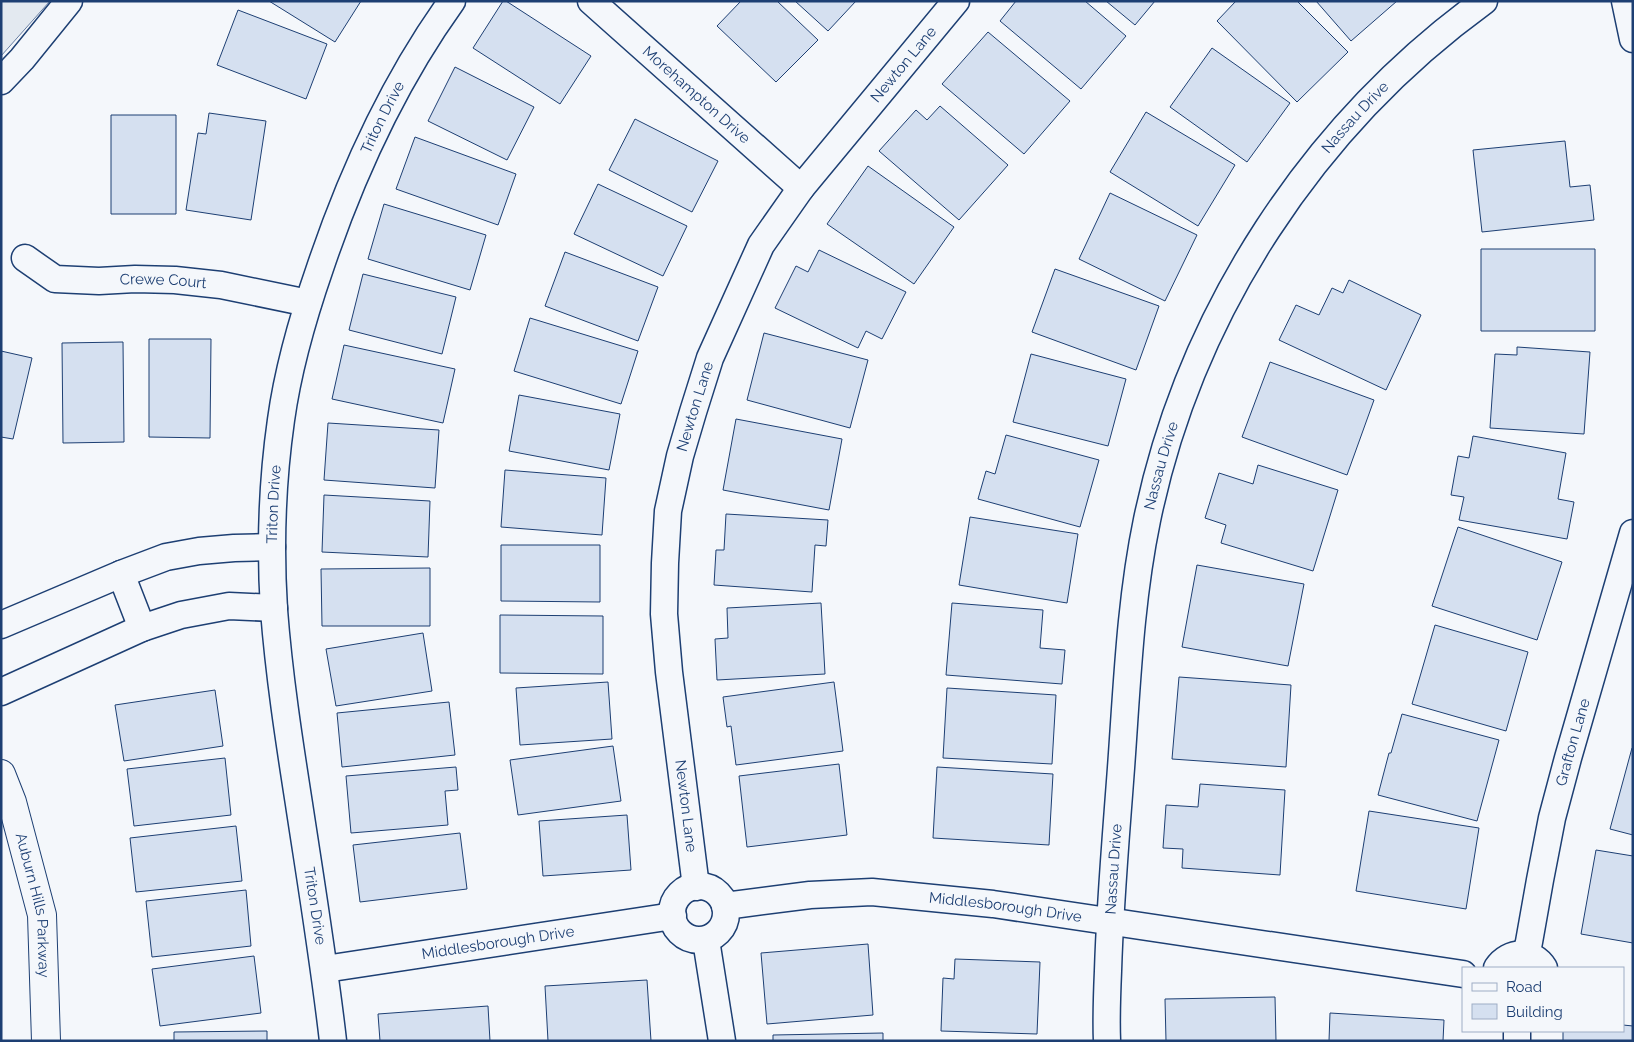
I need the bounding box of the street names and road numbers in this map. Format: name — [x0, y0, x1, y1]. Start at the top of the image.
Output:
street label: Newton Lane — [867, 23, 940, 106]
street label: Morehampton Drive — [639, 42, 754, 147]
street label: Nassau Drive — [1318, 77, 1393, 157]
street label: Triton Drive — [357, 78, 408, 156]
street label: Crewe Court — [119, 270, 208, 292]
street label: Newton Lane — [673, 359, 717, 454]
street label: Nassau Drive — [1140, 419, 1182, 512]
street label: Triton Drive — [263, 464, 285, 544]
street label: Grafton Lane — [1552, 696, 1594, 788]
street label: Newton Lane — [671, 759, 701, 853]
street label: Nassau Drive — [1101, 823, 1126, 915]
street label: Auburn Hills Parkway — [12, 831, 53, 978]
street label: Triton Drive — [300, 866, 330, 946]
street label: Middlesborough Drive — [928, 889, 1083, 926]
street label: Middlesborough Drive — [420, 922, 576, 963]

